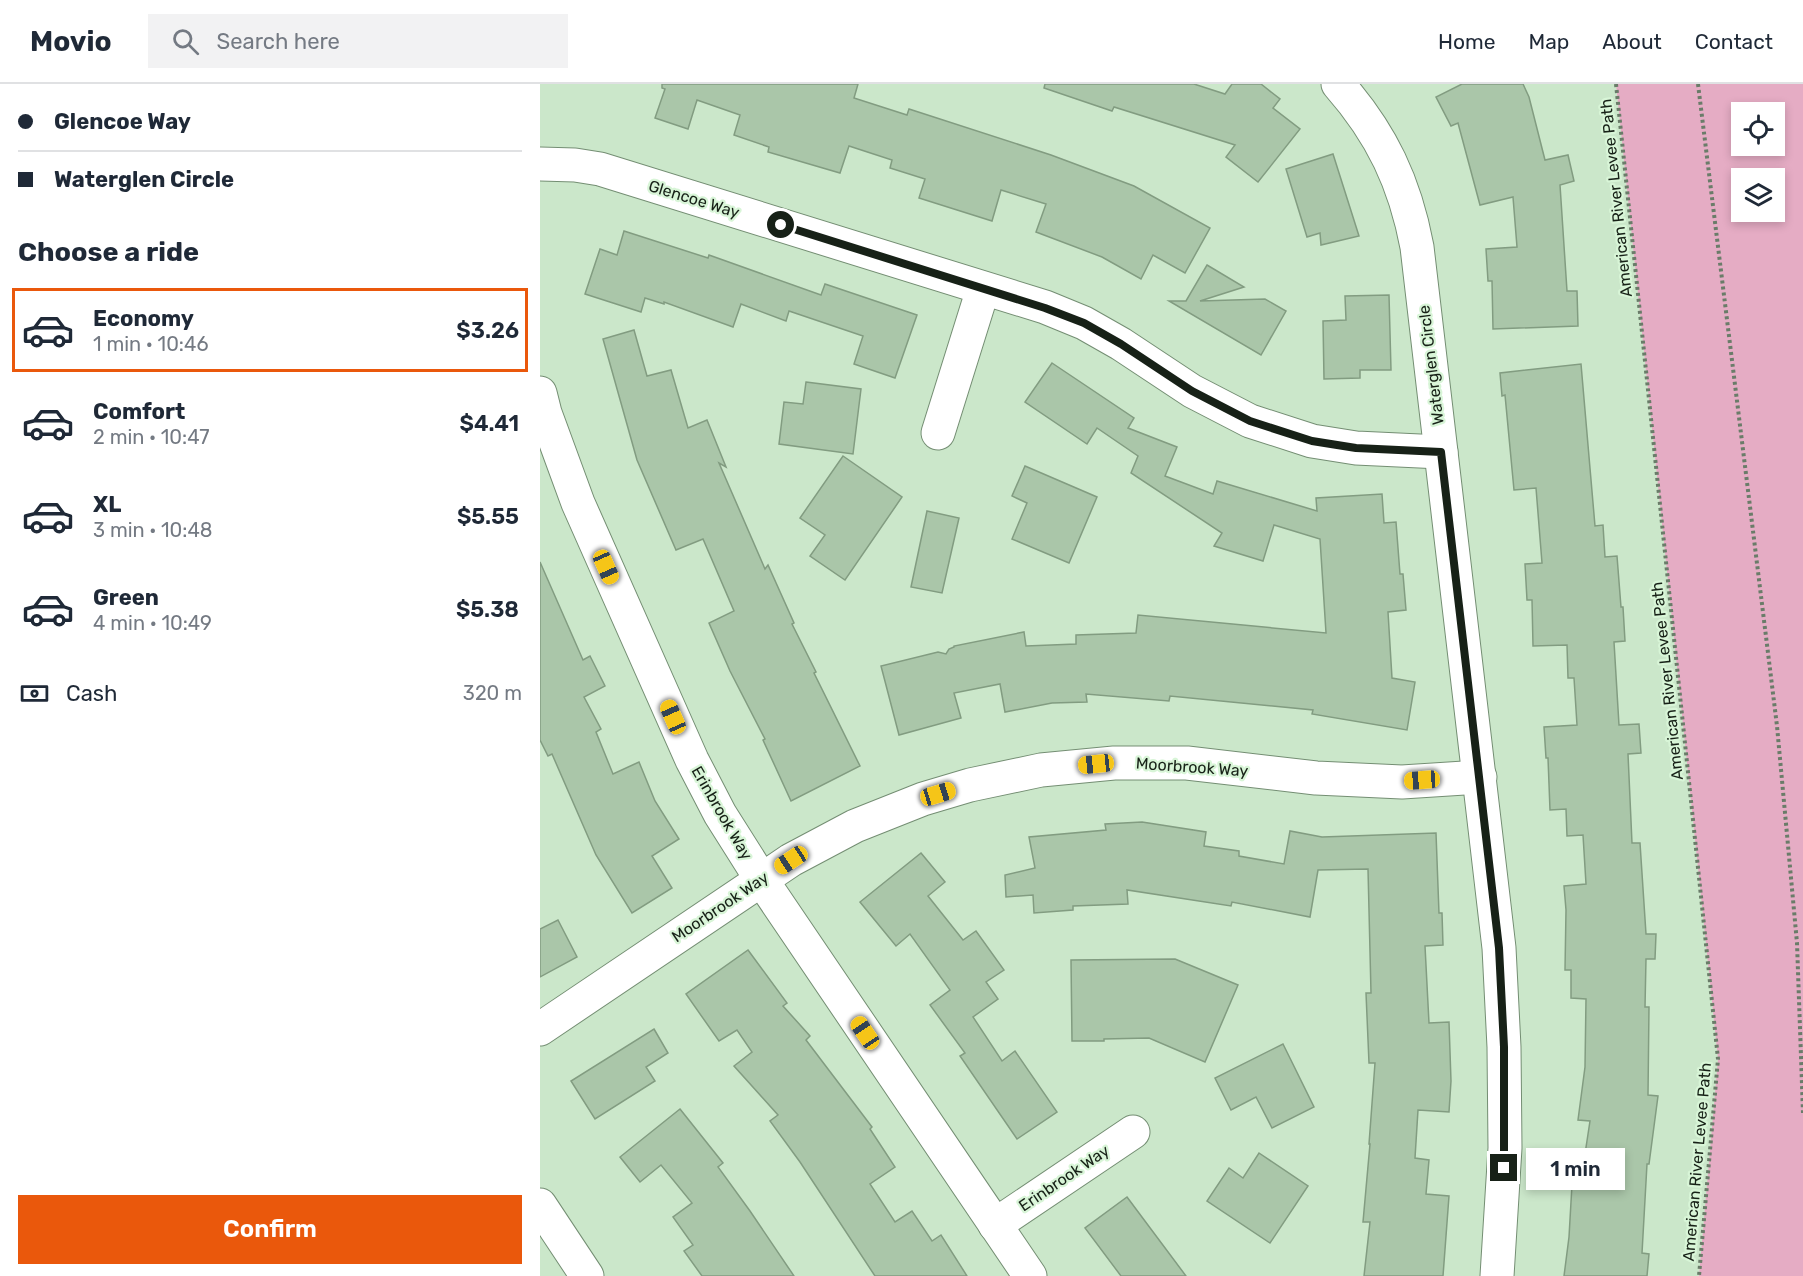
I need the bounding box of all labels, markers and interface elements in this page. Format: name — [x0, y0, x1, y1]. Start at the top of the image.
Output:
search box — [148, 14, 568, 68]
text: Movio — [30, 25, 112, 58]
icon: search — [169, 25, 202, 58]
text: Search here — [217, 28, 340, 55]
text: Home — [1438, 29, 1495, 54]
text: Map — [1528, 29, 1569, 54]
text: About — [1602, 29, 1662, 54]
text: Contact — [1695, 29, 1773, 54]
street label: American River Levee Path — [1596, 98, 1636, 298]
map controls — [1731, 102, 1785, 222]
button: locate — [1731, 102, 1785, 156]
text: Glencoe Way — [54, 108, 191, 135]
text: Waterglen Circle — [54, 166, 234, 193]
button: layers — [1731, 168, 1785, 222]
street label: Glencoe Way — [646, 176, 742, 222]
route start — [767, 211, 794, 238]
text: Choose a ride — [18, 236, 199, 268]
icon: car — [21, 303, 75, 357]
street label: Waterglen Circle — [1414, 304, 1448, 426]
text: Economy — [93, 305, 194, 332]
text: $3.26 — [456, 317, 519, 344]
text: 1 min · 10:46 — [93, 332, 208, 356]
icon: car — [21, 396, 75, 450]
text: Comfort — [93, 398, 185, 425]
text: $4.41 — [460, 410, 519, 437]
text: 2 min · 10:47 — [93, 425, 209, 449]
icon: car — [21, 489, 75, 543]
text: XL — [93, 491, 121, 518]
text: $5.55 — [457, 503, 519, 530]
text: 3 min · 10:48 — [93, 518, 213, 542]
car — [590, 547, 622, 587]
street label: American River Levee Path — [1647, 581, 1687, 781]
icon: car — [21, 582, 75, 636]
text: Green — [93, 584, 159, 611]
text: $5.38 — [456, 596, 519, 623]
text: 4 min · 10:49 — [93, 611, 212, 635]
icon: cash — [18, 677, 51, 710]
text: Cash — [66, 680, 117, 707]
text: 320 m — [463, 681, 522, 705]
car — [657, 697, 689, 737]
car — [1077, 753, 1115, 775]
street label: Moorbrook Way — [1135, 754, 1249, 780]
street label: Erinbrook Way — [688, 763, 757, 863]
car — [1403, 770, 1441, 790]
car — [918, 780, 958, 808]
car — [771, 843, 811, 877]
street label: Moorbrook Way — [668, 868, 772, 946]
car — [847, 1013, 883, 1053]
street label: American River Levee Path — [1679, 1062, 1715, 1262]
street label: Erinbrook Way — [1015, 1141, 1113, 1215]
callout: 1 min — [1525, 1147, 1624, 1189]
route end — [1490, 1154, 1517, 1181]
text: 1 min — [1550, 1157, 1601, 1181]
button: Confirm — [18, 1195, 522, 1264]

